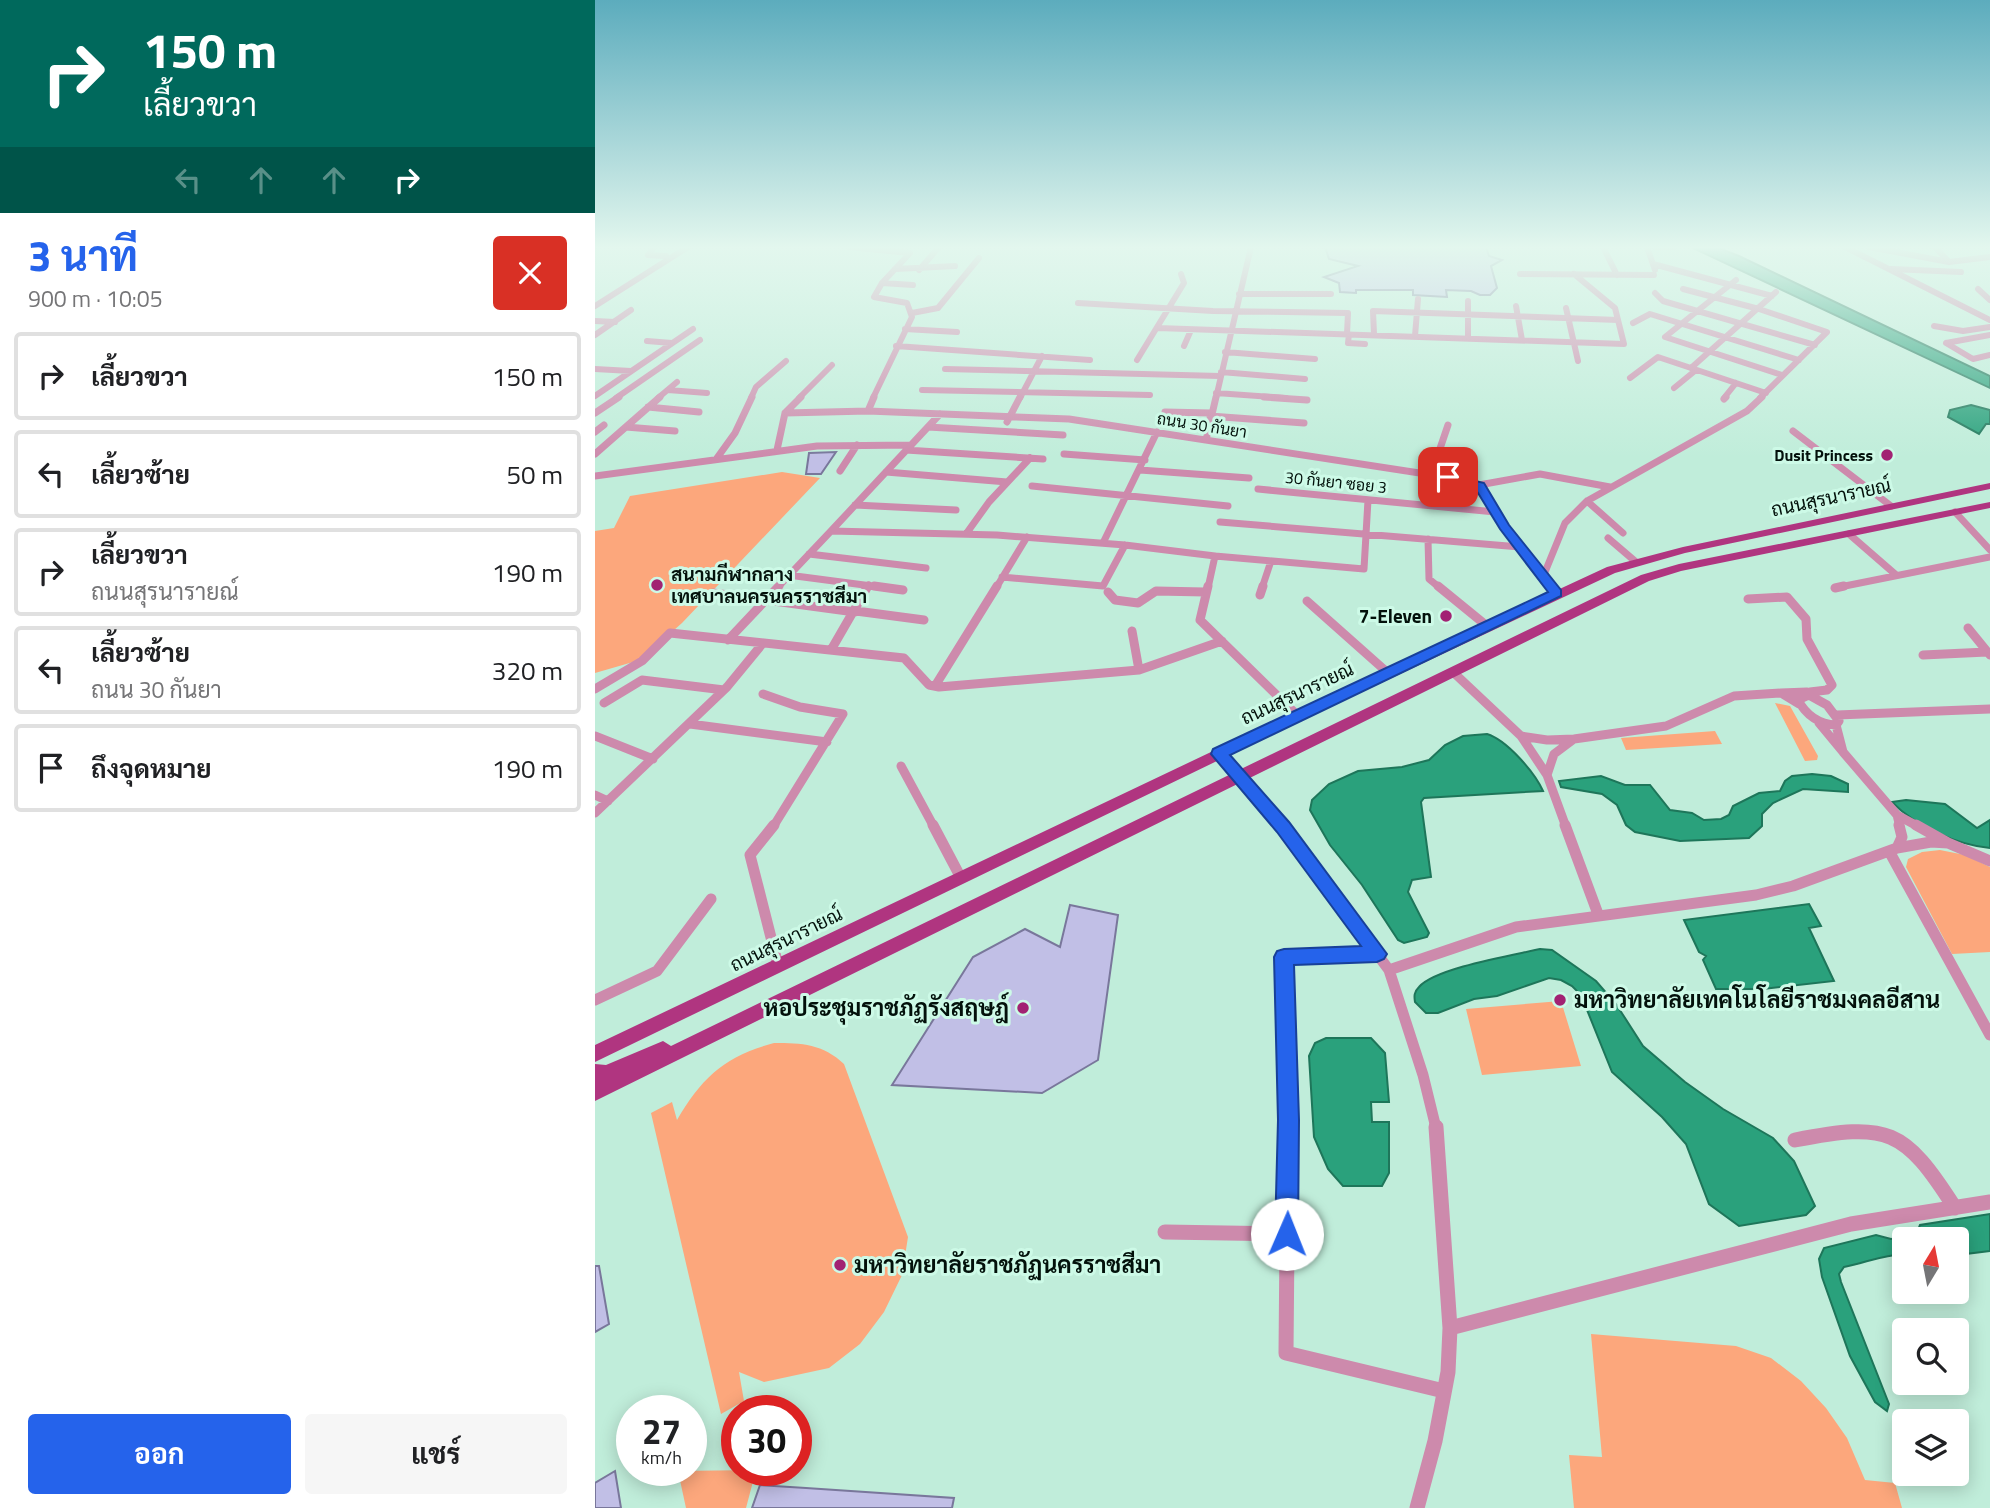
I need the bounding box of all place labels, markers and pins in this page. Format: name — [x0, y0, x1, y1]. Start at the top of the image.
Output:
place label: Dusit Princess — [1774, 443, 1873, 467]
pin — [1418, 447, 1478, 507]
marker: Dusit Princess — [1879, 447, 1895, 463]
place label: สนามกีฬากลาง เทศบาลนครนครราชสีมา — [671, 559, 867, 610]
marker: สนามกีฬากลาง เทศบาลนครนครราชสีมา — [649, 577, 665, 593]
place label: 7-Eleven — [1359, 601, 1432, 630]
marker: 7-Eleven — [1438, 608, 1454, 624]
place label: มหาวิทยาลัยเทคโนโลยีราชมงคลอีสาน — [1574, 982, 1940, 1017]
place label: หอประชุมราชภัฏรังสฤษฎ์ — [764, 990, 1010, 1025]
marker: มหาวิทยาลัยเทคโนโลยีราชมงคลอีสาน — [1552, 992, 1568, 1008]
marker: หอประชุมราชภัฏรังสฤษฎ์ — [1015, 1000, 1031, 1016]
place label: มหาวิทยาลัยราชภัฏนครราชสีมา — [854, 1247, 1161, 1282]
marker: มหาวิทยาลัยราชภัฏนครราชสีมา — [832, 1257, 848, 1273]

